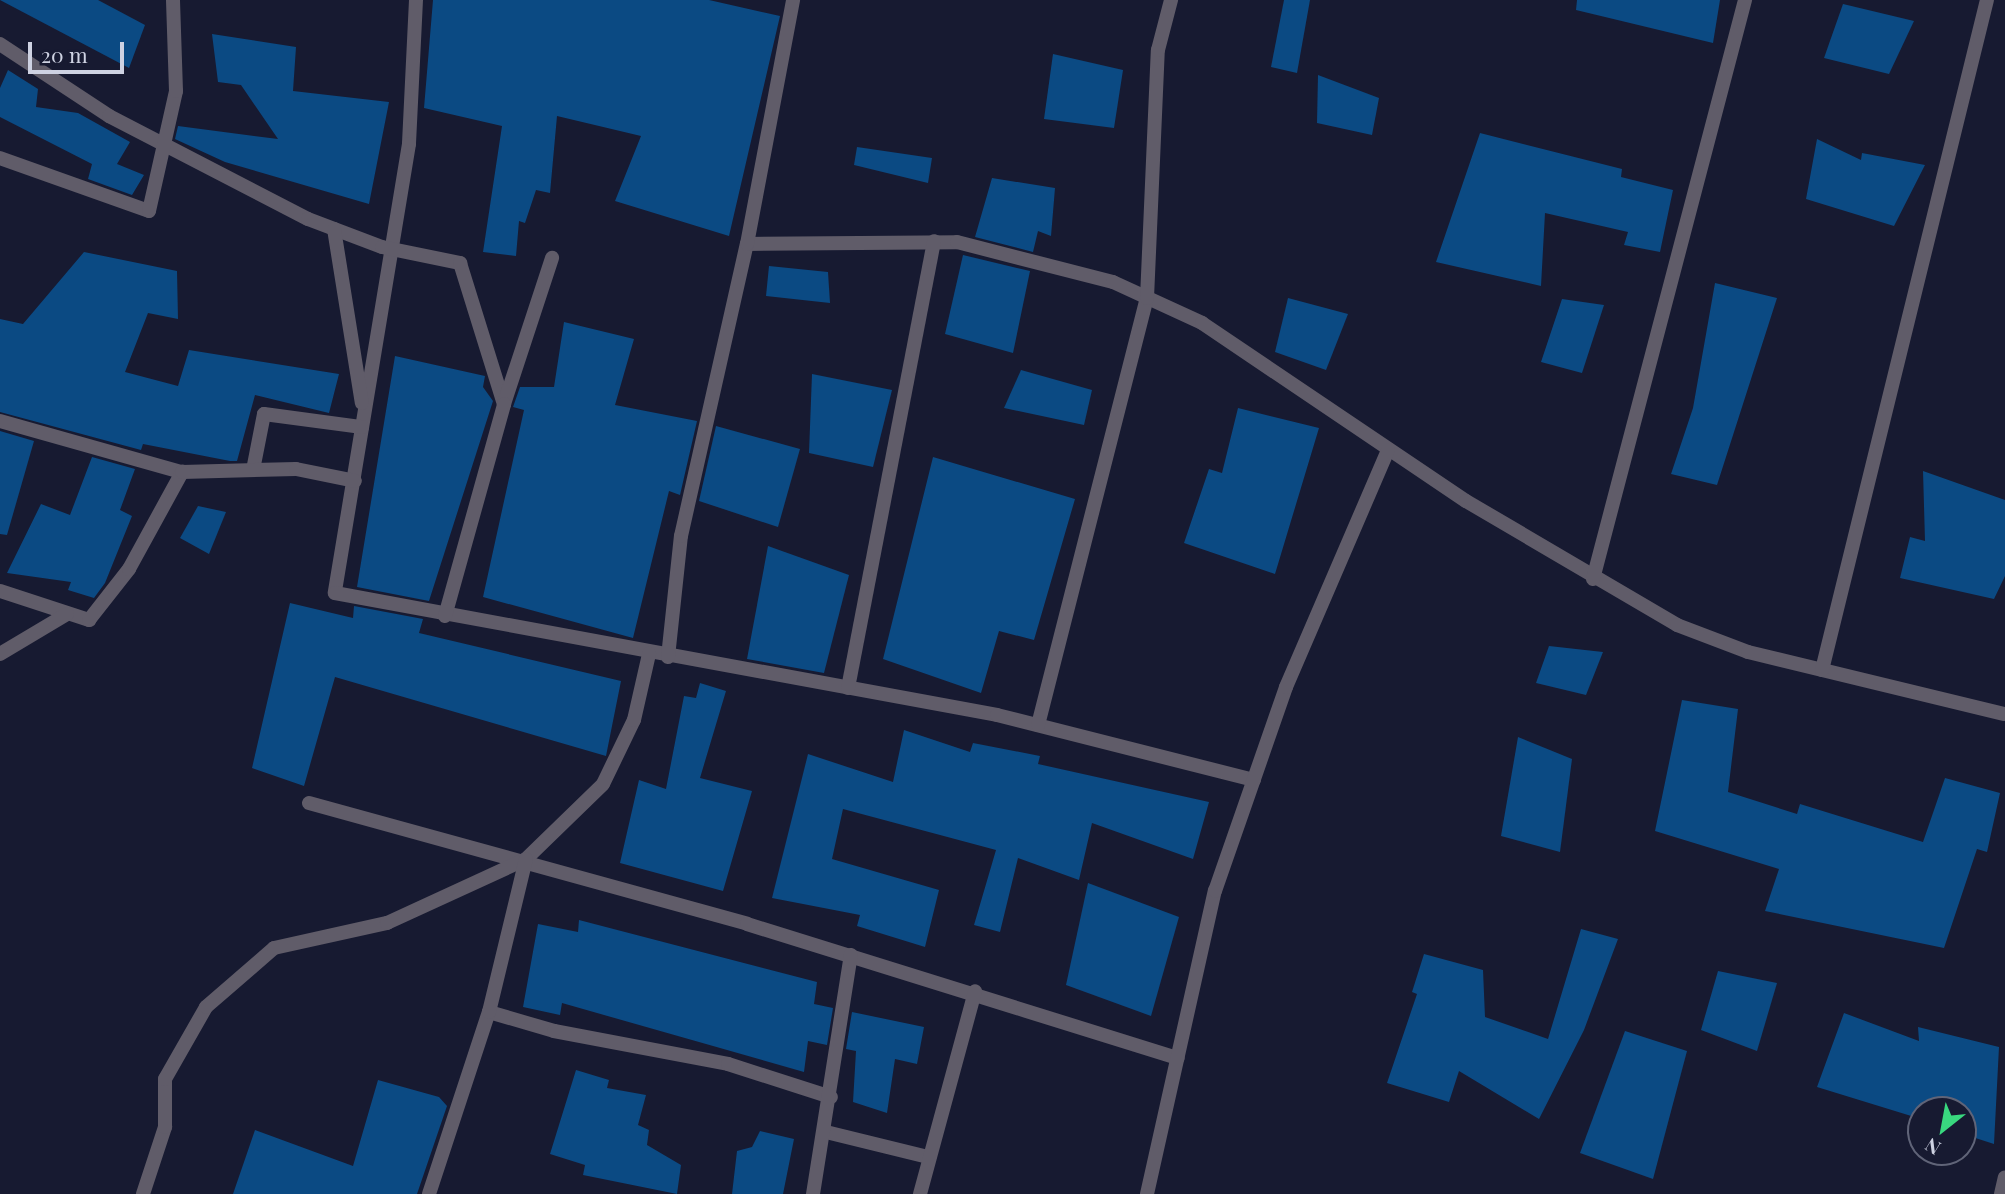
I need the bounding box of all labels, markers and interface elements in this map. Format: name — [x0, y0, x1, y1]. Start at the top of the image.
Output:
scale bar — [32, 28, 128, 72]
text: 20 m — [41, 40, 88, 68]
north arrow — [1907, 1096, 1977, 1166]
text: N — [1920, 1133, 1945, 1162]

